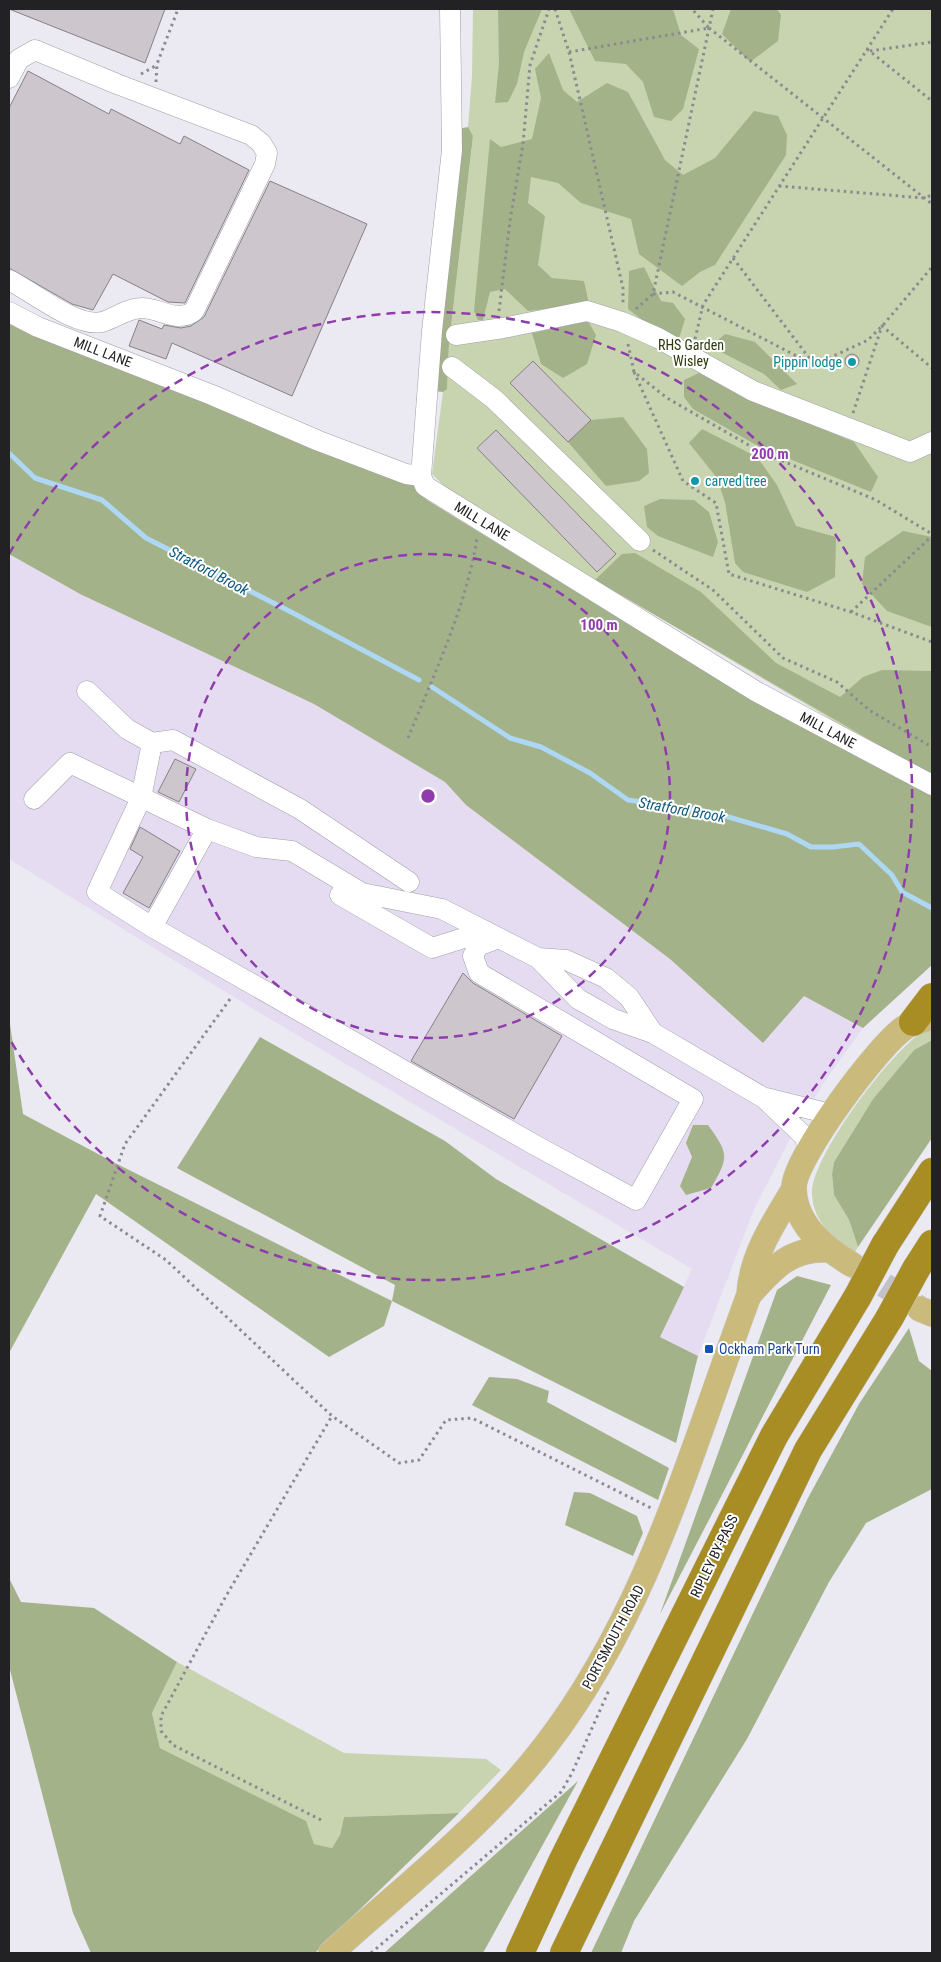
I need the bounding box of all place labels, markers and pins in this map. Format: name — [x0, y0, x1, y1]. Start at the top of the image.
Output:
place label: Pippin lodge — [773, 354, 842, 370]
marker: Pippin lodge — [846, 356, 858, 368]
place label: carved tree — [705, 473, 767, 489]
marker: carved tree — [689, 475, 701, 487]
centre of rings — [419, 787, 437, 805]
place label: Ockham Park Turn — [719, 1341, 820, 1357]
marker: Ockham Park Turn — [703, 1343, 715, 1355]

